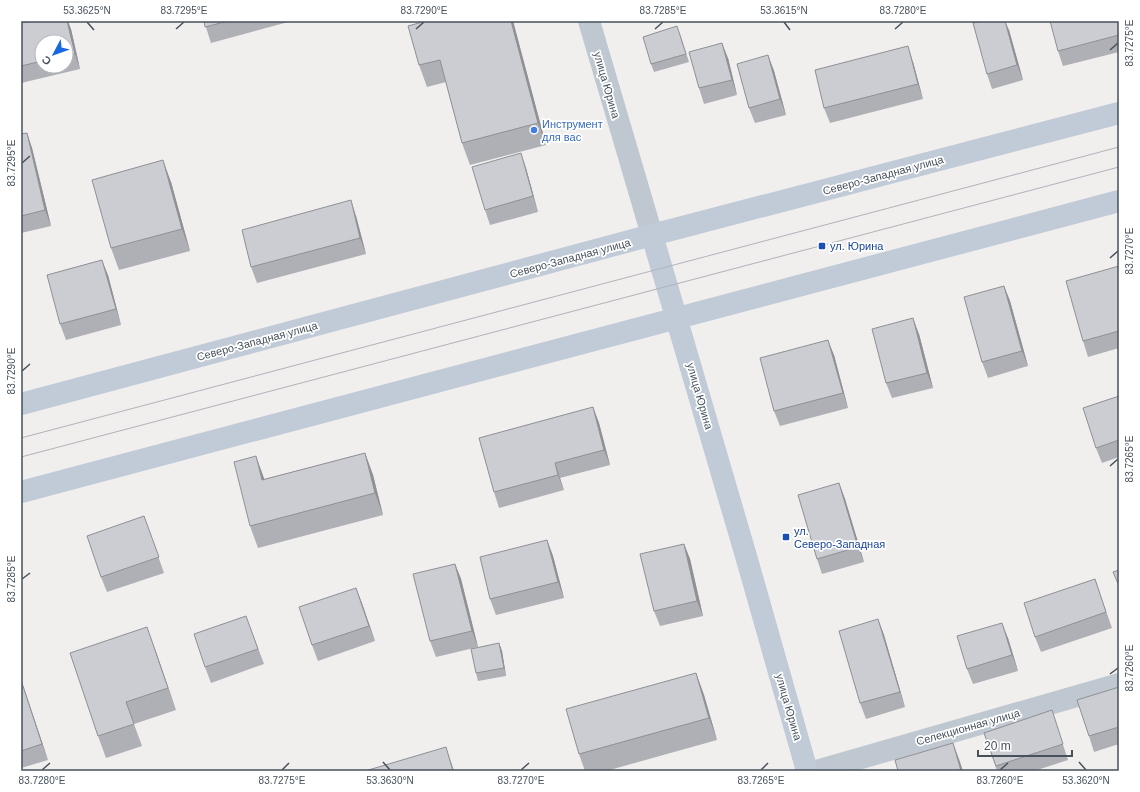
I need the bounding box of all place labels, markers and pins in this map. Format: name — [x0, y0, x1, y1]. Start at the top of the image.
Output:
place label: Инструмент для вас — [542, 118, 603, 143]
marker: Инструмент для вас — [529, 125, 539, 135]
place label: ул. Юрина — [830, 240, 884, 252]
marker: ул. Юрина — [817, 241, 827, 251]
place label: ул. Северо-Западная — [794, 525, 885, 550]
marker: ул. Северо-Западная — [781, 532, 791, 542]

